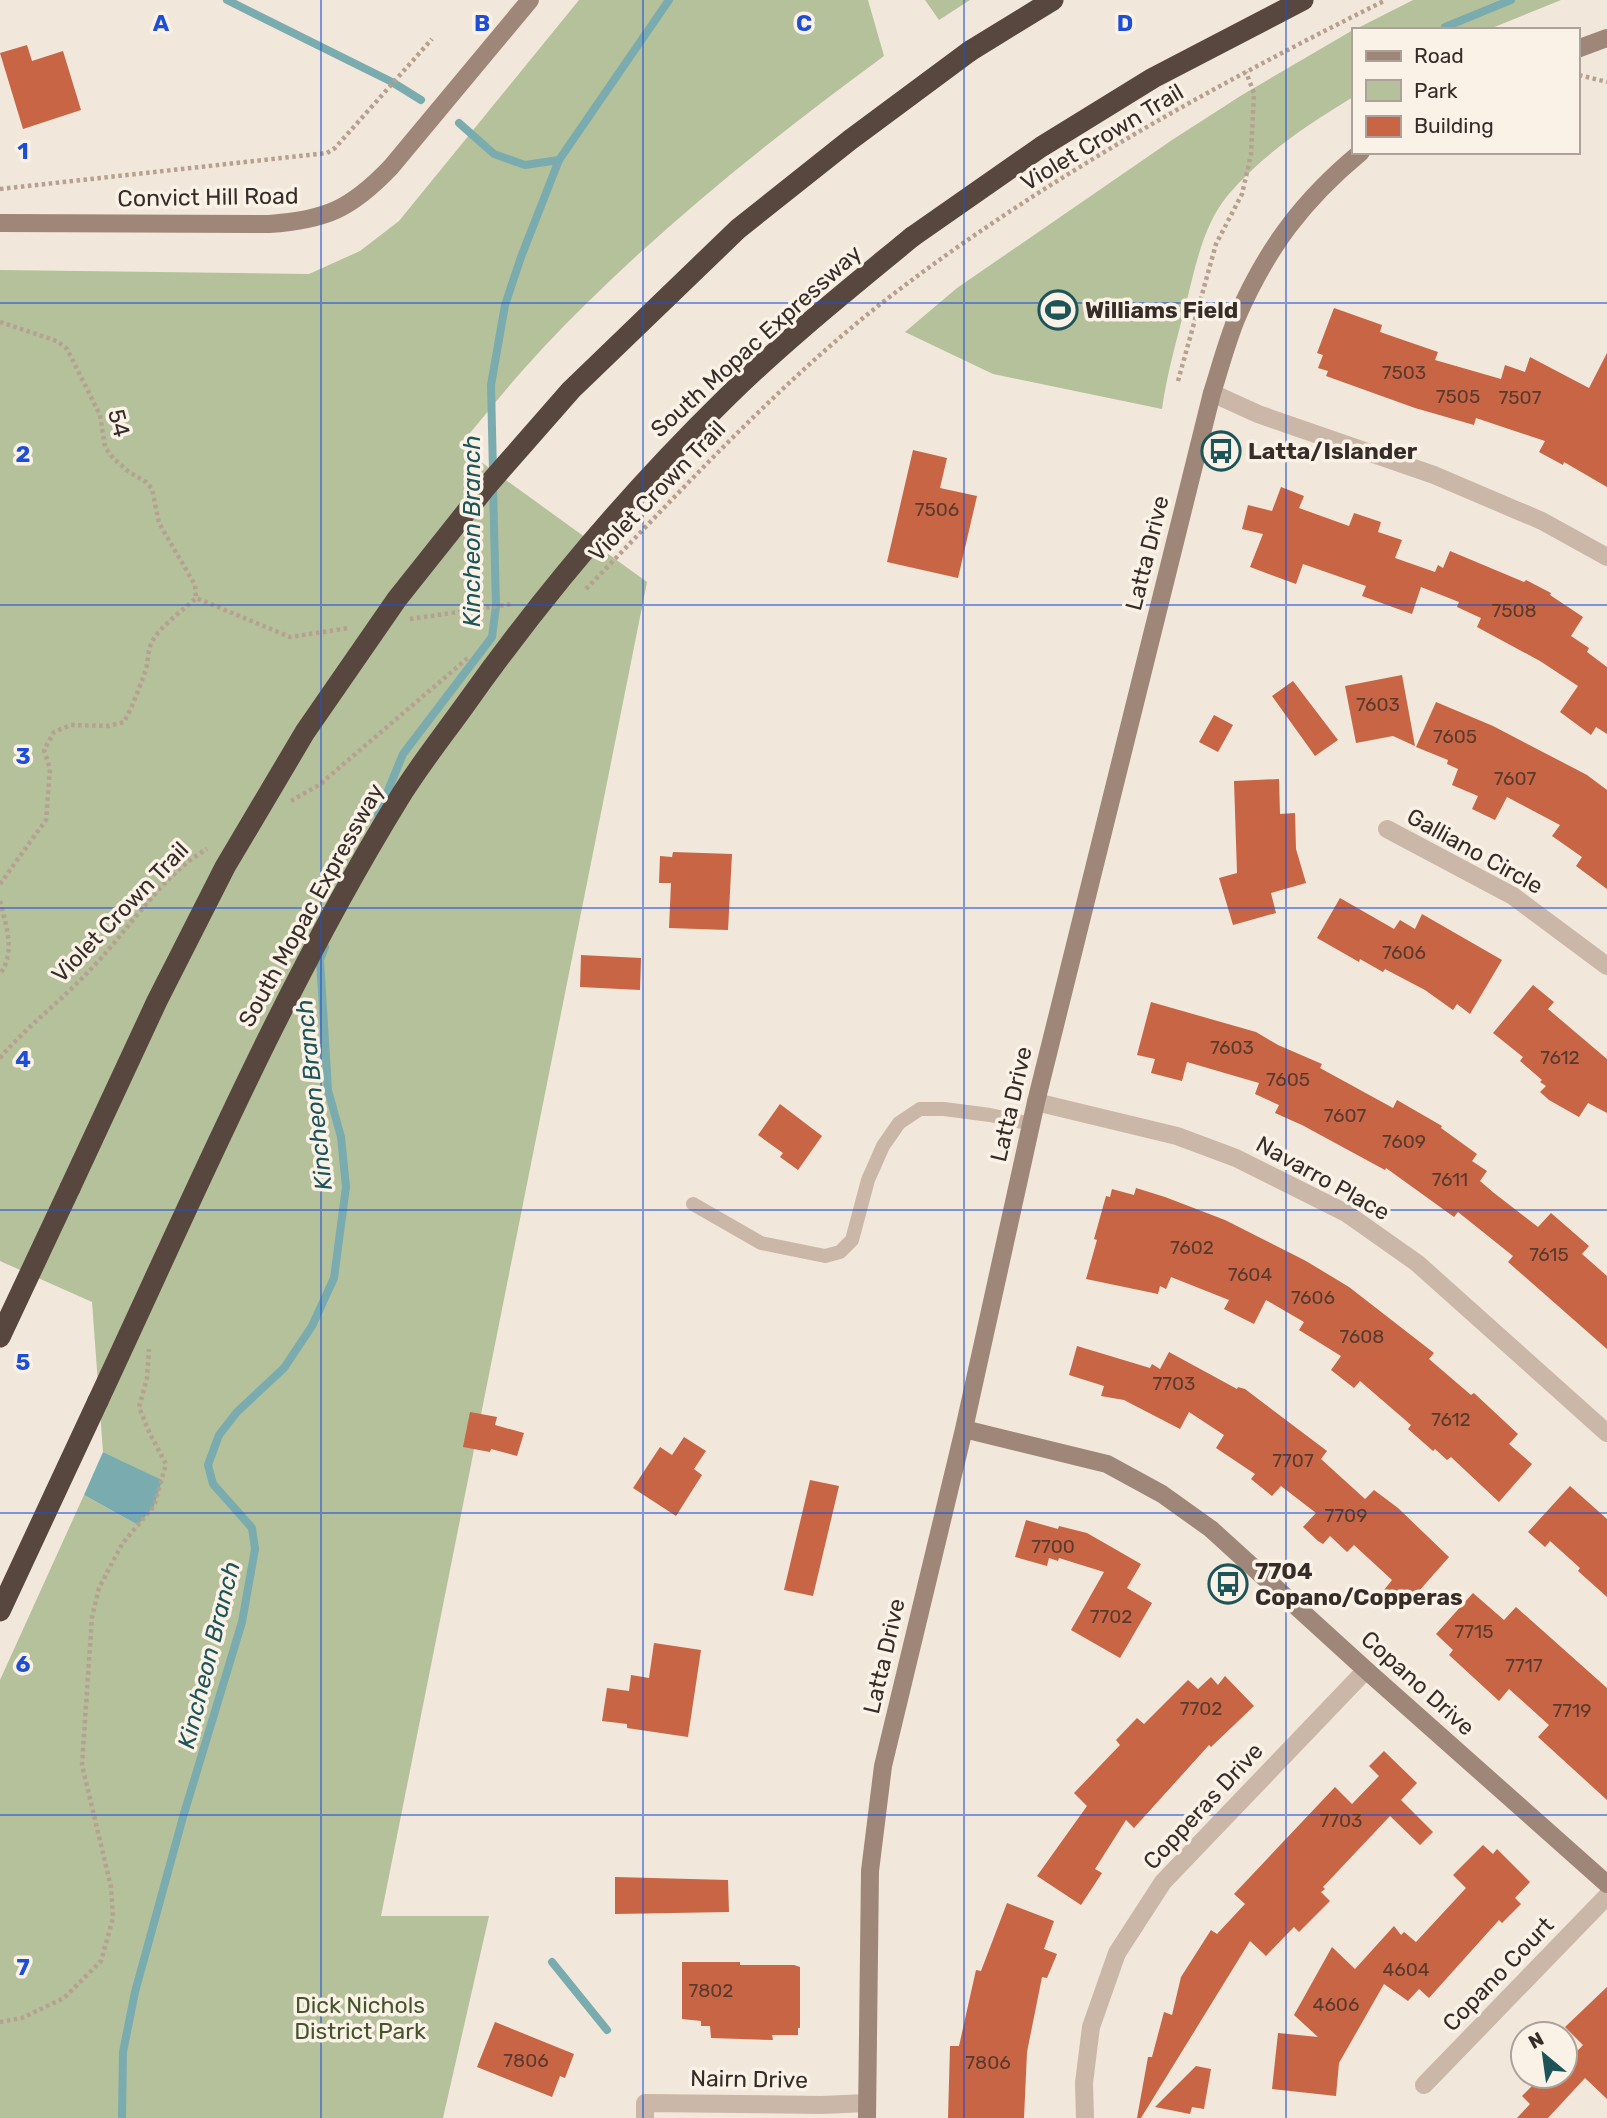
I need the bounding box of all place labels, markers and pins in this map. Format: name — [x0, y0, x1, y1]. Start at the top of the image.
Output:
sports icon: Williams Field — [1037, 289, 1079, 331]
place label: Williams Field — [1085, 296, 1238, 324]
bus stop icon: Latta/Islander — [1200, 430, 1242, 472]
place label: Latta/Islander — [1248, 437, 1418, 465]
place label: 7704 Copano/Copperas — [1255, 1557, 1463, 1611]
bus stop icon: 7704 Copano/Copperas — [1207, 1563, 1249, 1605]

